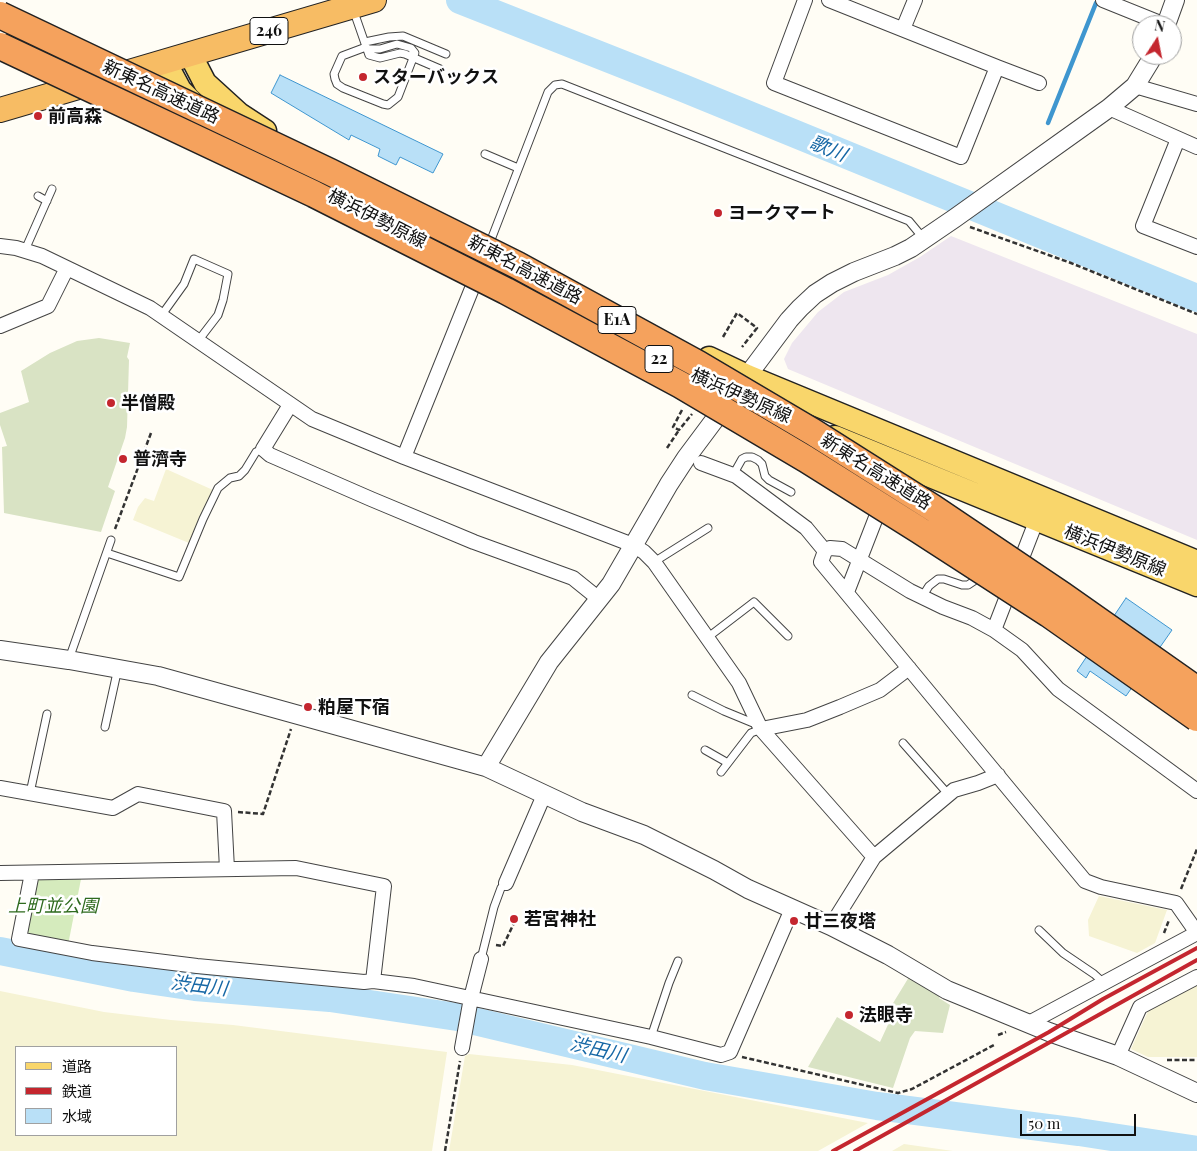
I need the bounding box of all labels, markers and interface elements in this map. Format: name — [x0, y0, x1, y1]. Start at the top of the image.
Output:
north arrow — [1132, 15, 1182, 65]
text: N — [1153, 15, 1167, 36]
road number: 246 — [250, 18, 288, 44]
street label: 新東名高速道路 — [99, 56, 223, 128]
place label: スターバックス — [373, 66, 499, 88]
marker: スターバックス — [357, 71, 369, 83]
place label: 前高森 — [48, 105, 102, 127]
marker: 前高森 — [32, 110, 44, 122]
water label: 歌川 — [806, 131, 850, 167]
street label: 横浜伊勢原線 — [324, 185, 430, 253]
place label: ヨークマート — [728, 202, 836, 224]
marker: ヨークマート — [712, 207, 724, 219]
street label: 新東名高速道路 — [464, 231, 586, 309]
road number: E1A — [598, 306, 636, 334]
road number: 22 — [645, 346, 673, 372]
street label: 横浜伊勢原線 — [687, 364, 795, 428]
place label: 半僧殿 — [121, 392, 175, 414]
marker: 半僧殿 — [105, 397, 117, 409]
street label: 新東名高速道路 — [817, 429, 935, 515]
place label: 普濟寺 — [133, 448, 187, 470]
marker: 普濟寺 — [117, 453, 129, 465]
street label: 横浜伊勢原線 — [1061, 521, 1169, 581]
place label: 粕屋下宿 — [318, 696, 390, 718]
marker: 粕屋下宿 — [302, 701, 314, 713]
park label: 上町並公園 — [8, 895, 98, 917]
place label: 若宮神社 — [524, 908, 596, 930]
place label: 廿三夜塔 — [804, 910, 876, 932]
marker: 若宮神社 — [508, 913, 520, 925]
marker: 廿三夜塔 — [788, 915, 800, 927]
water label: 渋田川 — [169, 971, 229, 1001]
place label: 法眼寺 — [859, 1004, 913, 1026]
marker: 法眼寺 — [843, 1009, 855, 1021]
water label: 渋田川 — [568, 1032, 628, 1068]
legend — [15, 1046, 178, 1136]
text: 道路 — [62, 1056, 92, 1076]
text: 鉄道 — [62, 1081, 92, 1101]
scale bar — [1022, 1104, 1138, 1136]
text: 水域 — [62, 1106, 92, 1126]
text: 50 m — [1028, 1113, 1060, 1133]

